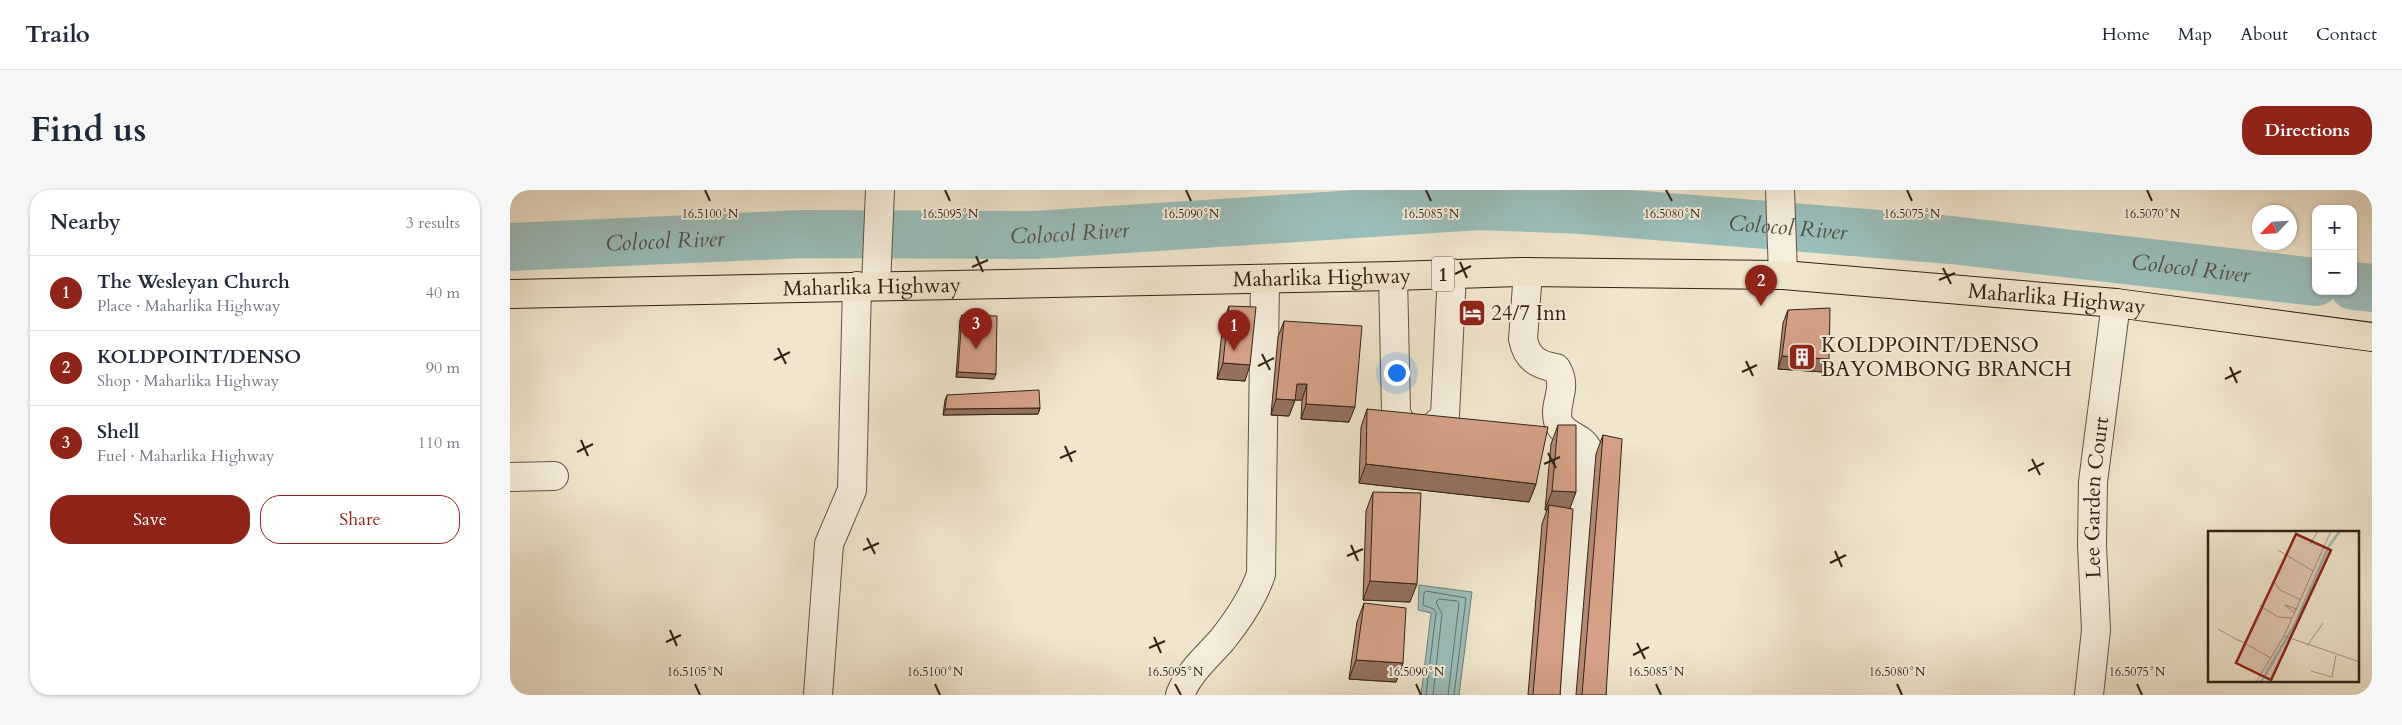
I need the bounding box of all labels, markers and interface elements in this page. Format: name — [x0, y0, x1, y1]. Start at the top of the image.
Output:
text: Trailo — [25, 18, 90, 51]
text: Home — [2102, 22, 2150, 47]
text: Map — [2178, 22, 2212, 47]
text: About — [2240, 22, 2288, 47]
text: Contact — [2316, 22, 2377, 47]
text: Find us — [30, 106, 146, 154]
button: Directions — [2242, 106, 2372, 155]
north arrow — [2252, 205, 2297, 250]
map controls — [2312, 205, 2357, 295]
button: + — [2312, 205, 2357, 250]
text: 16.5100°N — [682, 206, 739, 222]
text: 16.5095°N — [922, 206, 979, 222]
text: 16.5090°N — [1163, 206, 1220, 222]
text: 16.5085°N — [1403, 206, 1460, 222]
text: 16.5080°N — [1644, 206, 1701, 222]
text: 16.5075°N — [1884, 206, 1941, 222]
text: 16.5070°N — [2124, 206, 2181, 222]
text: Nearby — [50, 208, 121, 237]
water label: Colocol River — [1728, 208, 1849, 248]
text: 3 results — [406, 212, 460, 234]
water label: Colocol River — [1010, 215, 1131, 251]
water label: Colocol River — [605, 224, 726, 259]
water label: Colocol River — [2130, 247, 2252, 290]
button: − — [2312, 250, 2357, 295]
road number: 1 — [1432, 256, 1454, 292]
street label: Maharlika Highway — [1232, 261, 1411, 294]
pin: 2 — [1745, 265, 1777, 306]
text: The Wesleyan Church — [97, 269, 290, 295]
street label: Maharlika Highway — [783, 271, 961, 303]
street label: Maharlika Highway — [1967, 277, 2147, 322]
text: 1 — [62, 282, 70, 304]
text: 40 m — [426, 282, 460, 304]
text: Place · Maharlika Highway — [97, 295, 280, 317]
hotel icon: 24/7 Inn — [1457, 298, 1487, 328]
place label: 24/7 Inn — [1491, 299, 1567, 328]
pin: 3 — [960, 308, 992, 349]
pin: 1 — [1218, 310, 1250, 351]
place label: KOLDPOINT/DENSO BAYOMBONG BRANCH — [1821, 331, 2072, 384]
building icon: KOLDPOINT/DENSO BAYOMBONG BRANCH — [1787, 342, 1817, 372]
text: KOLDPOINT/DENSO — [97, 344, 301, 370]
text: 2 — [62, 357, 70, 379]
text: 90 m — [426, 357, 460, 379]
your location — [1384, 360, 1410, 386]
text: Shop · Maharlika Highway — [97, 370, 279, 392]
street label: Lee Garden Court — [2078, 415, 2116, 579]
text: Shell — [97, 419, 139, 445]
text: 3 — [62, 432, 70, 454]
text: 110 m — [418, 432, 460, 454]
text: Fuel · Maharlika Highway — [97, 445, 275, 467]
button: Save — [50, 495, 250, 544]
button: Share — [260, 495, 460, 544]
inset map — [2208, 531, 2360, 682]
text: 16.5105°N — [667, 664, 724, 680]
text: 16.5100°N — [907, 664, 964, 680]
text: 16.5095°N — [1147, 664, 1204, 680]
text: 16.5090°N — [1388, 664, 1445, 680]
text: 16.5085°N — [1628, 664, 1685, 680]
text: 16.5080°N — [1869, 664, 1926, 680]
text: 16.5075°N — [2109, 664, 2166, 680]

